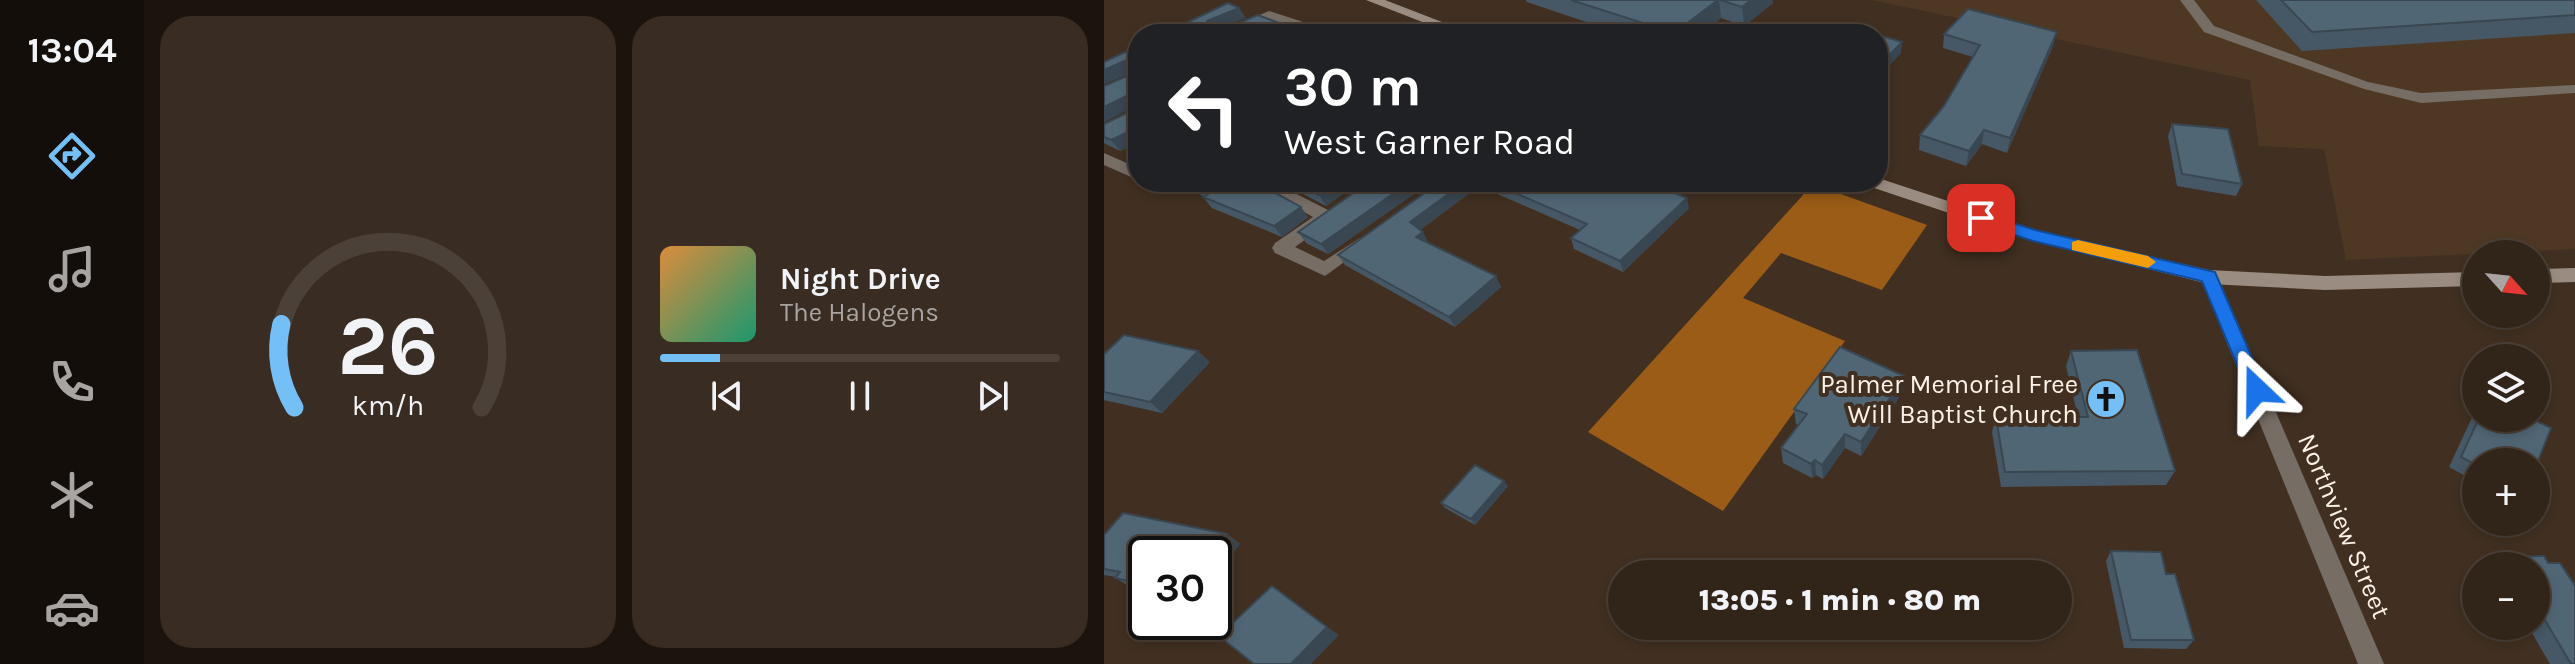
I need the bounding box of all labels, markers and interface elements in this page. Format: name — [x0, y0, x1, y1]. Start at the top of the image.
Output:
text: 13:04 — [27, 29, 117, 71]
text: 30 m — [1284, 54, 1422, 119]
icon: left — [1152, 56, 1256, 160]
text: West Garner Road — [1284, 121, 1575, 163]
icon: directions — [44, 128, 100, 184]
pin — [1947, 184, 2015, 252]
icon: arrive — [1959, 196, 2003, 240]
north arrow — [2462, 240, 2550, 328]
map controls — [2462, 240, 2550, 640]
icon: music — [44, 241, 100, 297]
text: Night Drive — [780, 261, 941, 297]
text: The Halogens — [780, 297, 939, 328]
text: 26 — [338, 298, 438, 395]
button: layers — [2462, 344, 2550, 432]
position arrow — [2215, 348, 2299, 432]
icon: phone — [44, 354, 100, 410]
place label: Palmer Memorial Free Will Baptist Church — [1820, 369, 2078, 430]
icon: previous — [705, 374, 749, 418]
icon: pause — [838, 374, 882, 418]
icon: next — [971, 374, 1015, 418]
church icon: Palmer Memorial Free Will Baptist Church — [2085, 378, 2127, 420]
text: km/h — [352, 389, 424, 422]
street label: Northview Street — [2291, 429, 2397, 623]
button: + — [2462, 448, 2550, 536]
icon: climate — [44, 467, 100, 523]
speed limit sign: 30 — [1128, 536, 1232, 640]
button: − — [2462, 552, 2550, 640]
icon: car — [44, 580, 100, 636]
text: 13:05 · 1 min · 80 m — [1699, 582, 1981, 618]

